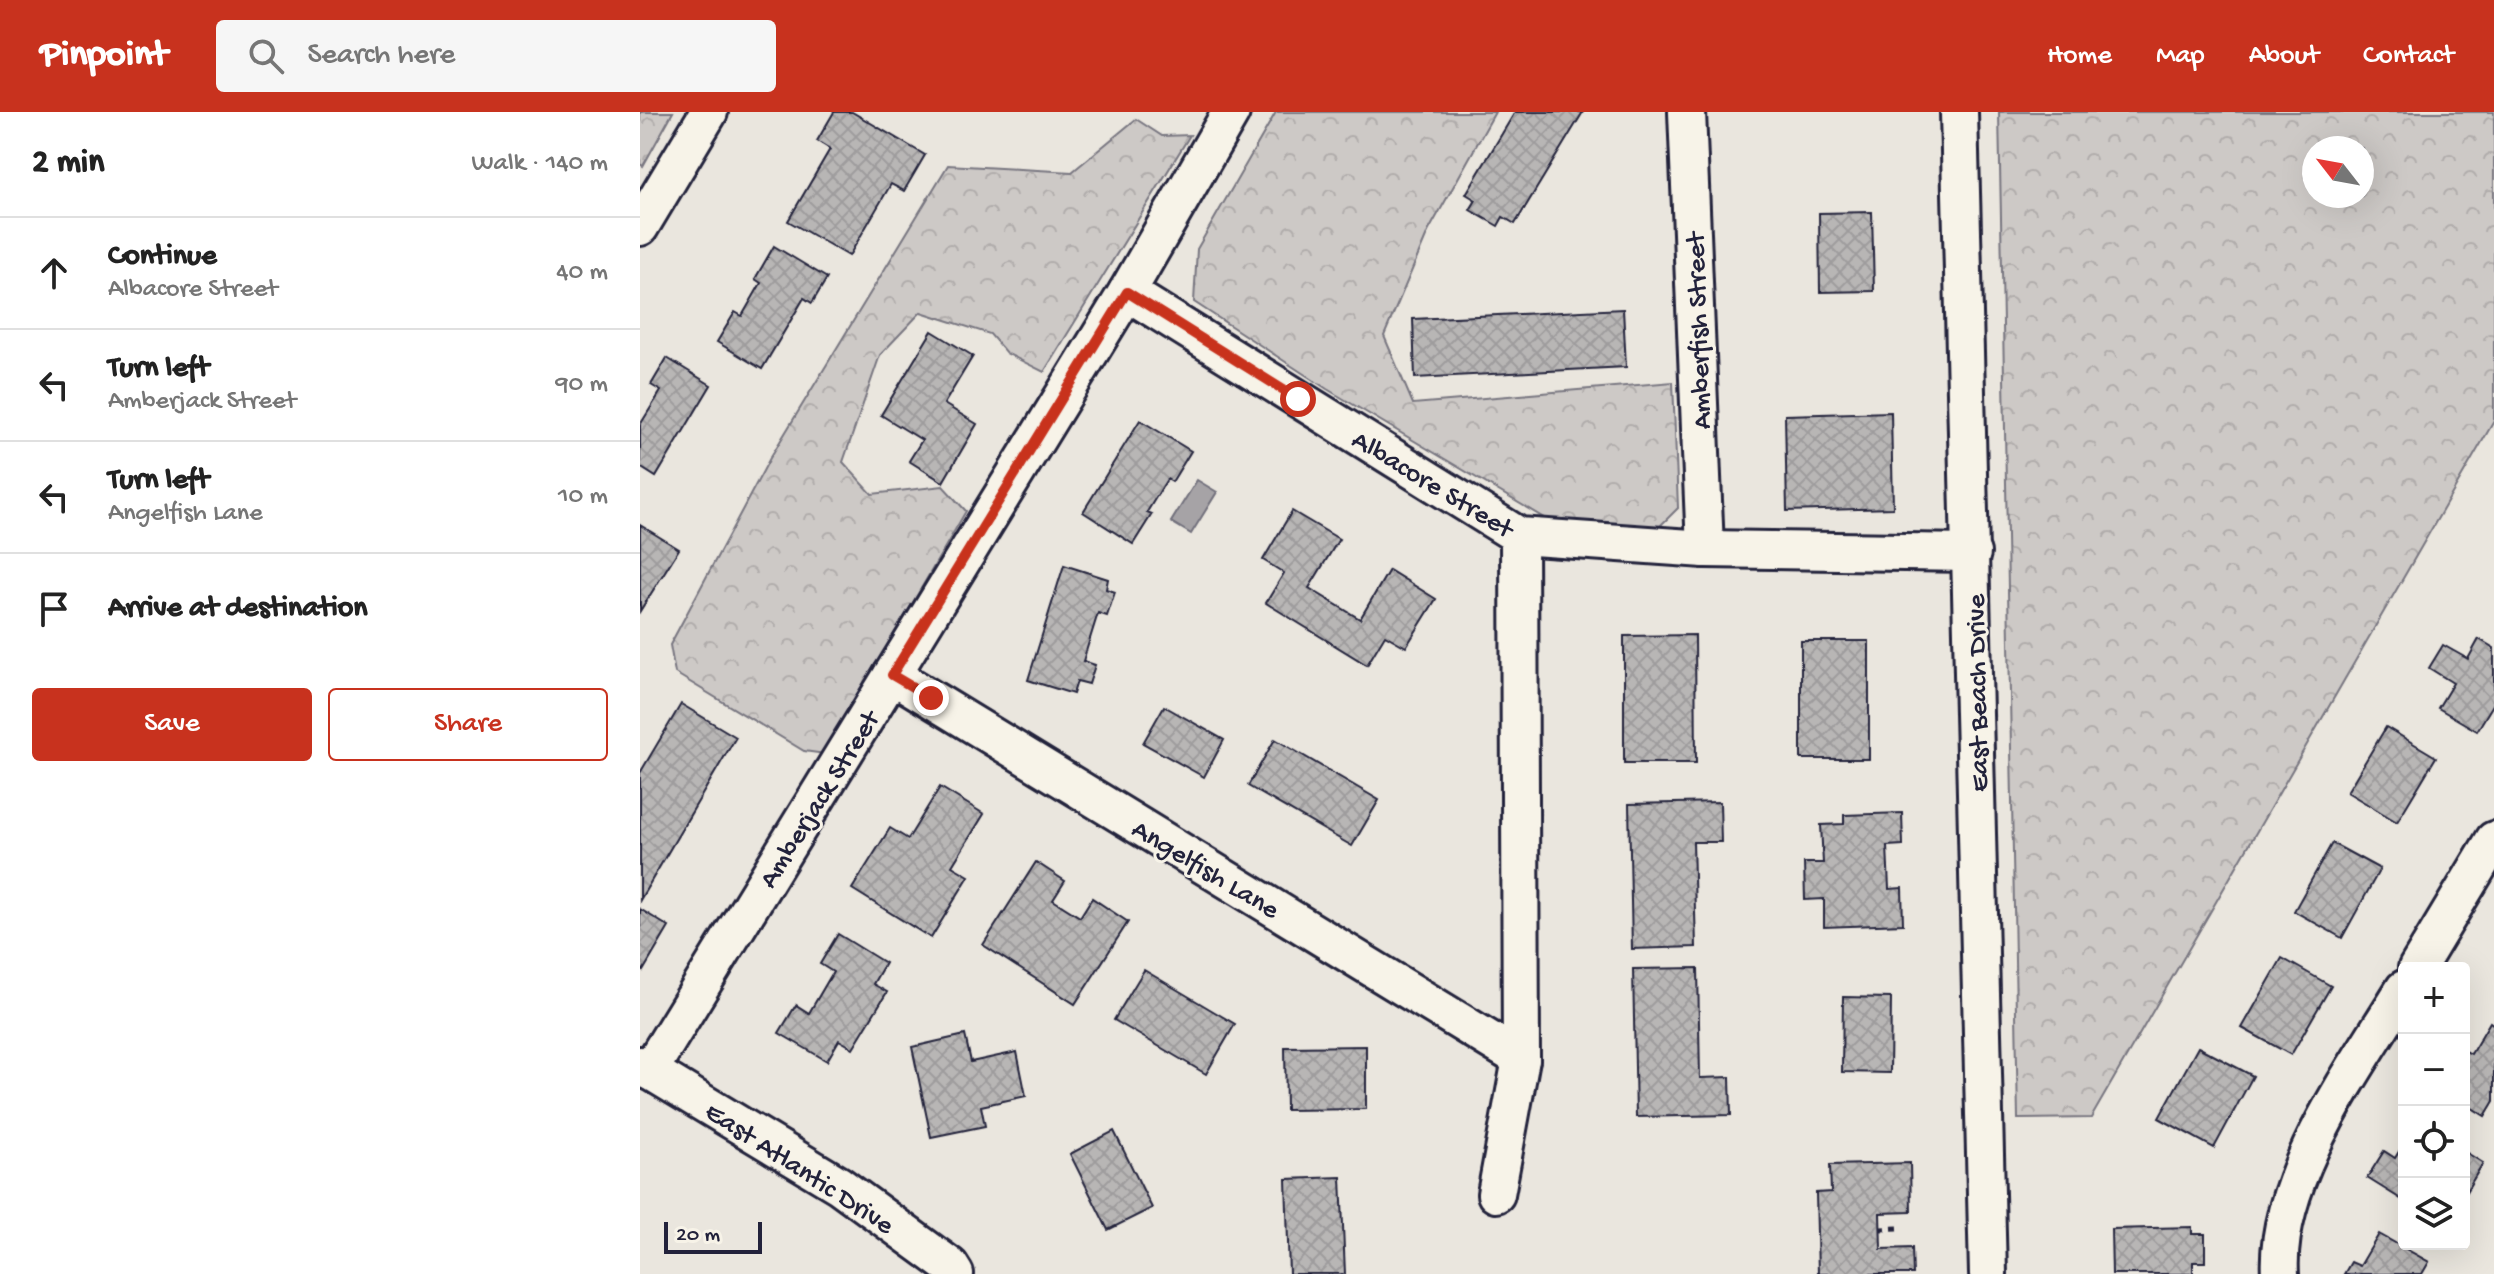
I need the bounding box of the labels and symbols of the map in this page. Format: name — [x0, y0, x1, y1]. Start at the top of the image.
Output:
north arrow — [2302, 136, 2374, 208]
street label: Amberfish Street — [1680, 229, 1720, 430]
route start — [1280, 381, 1316, 417]
street label: Albacore Street — [1345, 425, 1521, 548]
street label: East Beach Drive — [1961, 593, 1998, 792]
route end — [913, 680, 949, 716]
street label: Amberjack Street — [753, 704, 890, 895]
street label: Angelfish Lane — [1125, 814, 1285, 928]
street label: East Atlantic Drive — [698, 1096, 900, 1244]
scale bar — [664, 1218, 762, 1254]

